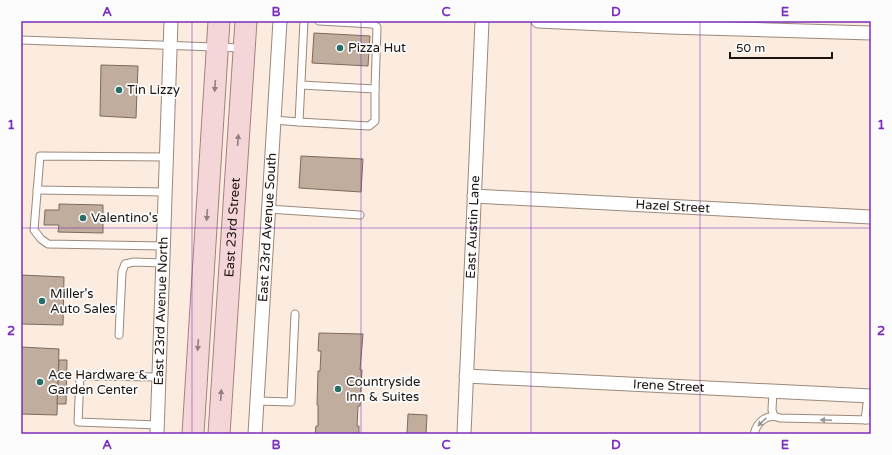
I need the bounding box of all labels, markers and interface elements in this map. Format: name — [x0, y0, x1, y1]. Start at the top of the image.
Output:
text: A — [102, 4, 112, 20]
text: B — [271, 4, 281, 20]
text: C — [441, 4, 451, 20]
text: D — [611, 4, 621, 20]
text: E — [781, 4, 789, 20]
scale bar — [730, 34, 832, 60]
place label: Pizza Hut — [348, 40, 406, 56]
text: 50 m — [736, 41, 765, 55]
marker: Pizza Hut — [335, 43, 345, 53]
one-way arrow — [212, 80, 219, 92]
place label: Tin Lizzy — [127, 82, 180, 98]
marker: Tin Lizzy — [114, 85, 124, 95]
text: 1 — [7, 117, 15, 133]
text: 1 — [877, 117, 885, 133]
one-way arrow — [235, 133, 241, 146]
street label: East 23rd Avenue South — [255, 152, 280, 302]
street label: East Austin Lane — [463, 175, 483, 279]
street label: East 23rd Street — [221, 177, 244, 278]
street label: Hazel Street — [635, 197, 711, 216]
one-way arrow — [203, 209, 210, 221]
place label: Valentino's — [91, 210, 158, 226]
marker: Valentino's — [78, 213, 88, 223]
street label: East 23rd Avenue North — [151, 236, 172, 386]
place label: Miller's Auto Sales — [50, 286, 116, 317]
marker: Miller's Auto Sales — [37, 296, 47, 306]
text: 2 — [7, 323, 15, 339]
text: 2 — [877, 323, 885, 339]
one-way arrow — [195, 339, 202, 351]
place label: Ace Hardware & Garden Center — [48, 367, 148, 398]
place label: Countryside Inn & Suites — [346, 374, 420, 405]
street label: Irene Street — [633, 376, 705, 396]
marker: Ace Hardware & Garden Center — [35, 377, 45, 387]
marker: Countryside Inn & Suites — [333, 384, 343, 394]
one-way arrow — [218, 389, 225, 401]
one-way arrow — [819, 417, 832, 423]
one-way arrow — [757, 418, 767, 427]
text: A — [102, 437, 112, 453]
text: B — [271, 437, 281, 453]
text: C — [441, 437, 451, 453]
text: D — [611, 437, 621, 453]
text: E — [781, 437, 789, 453]

